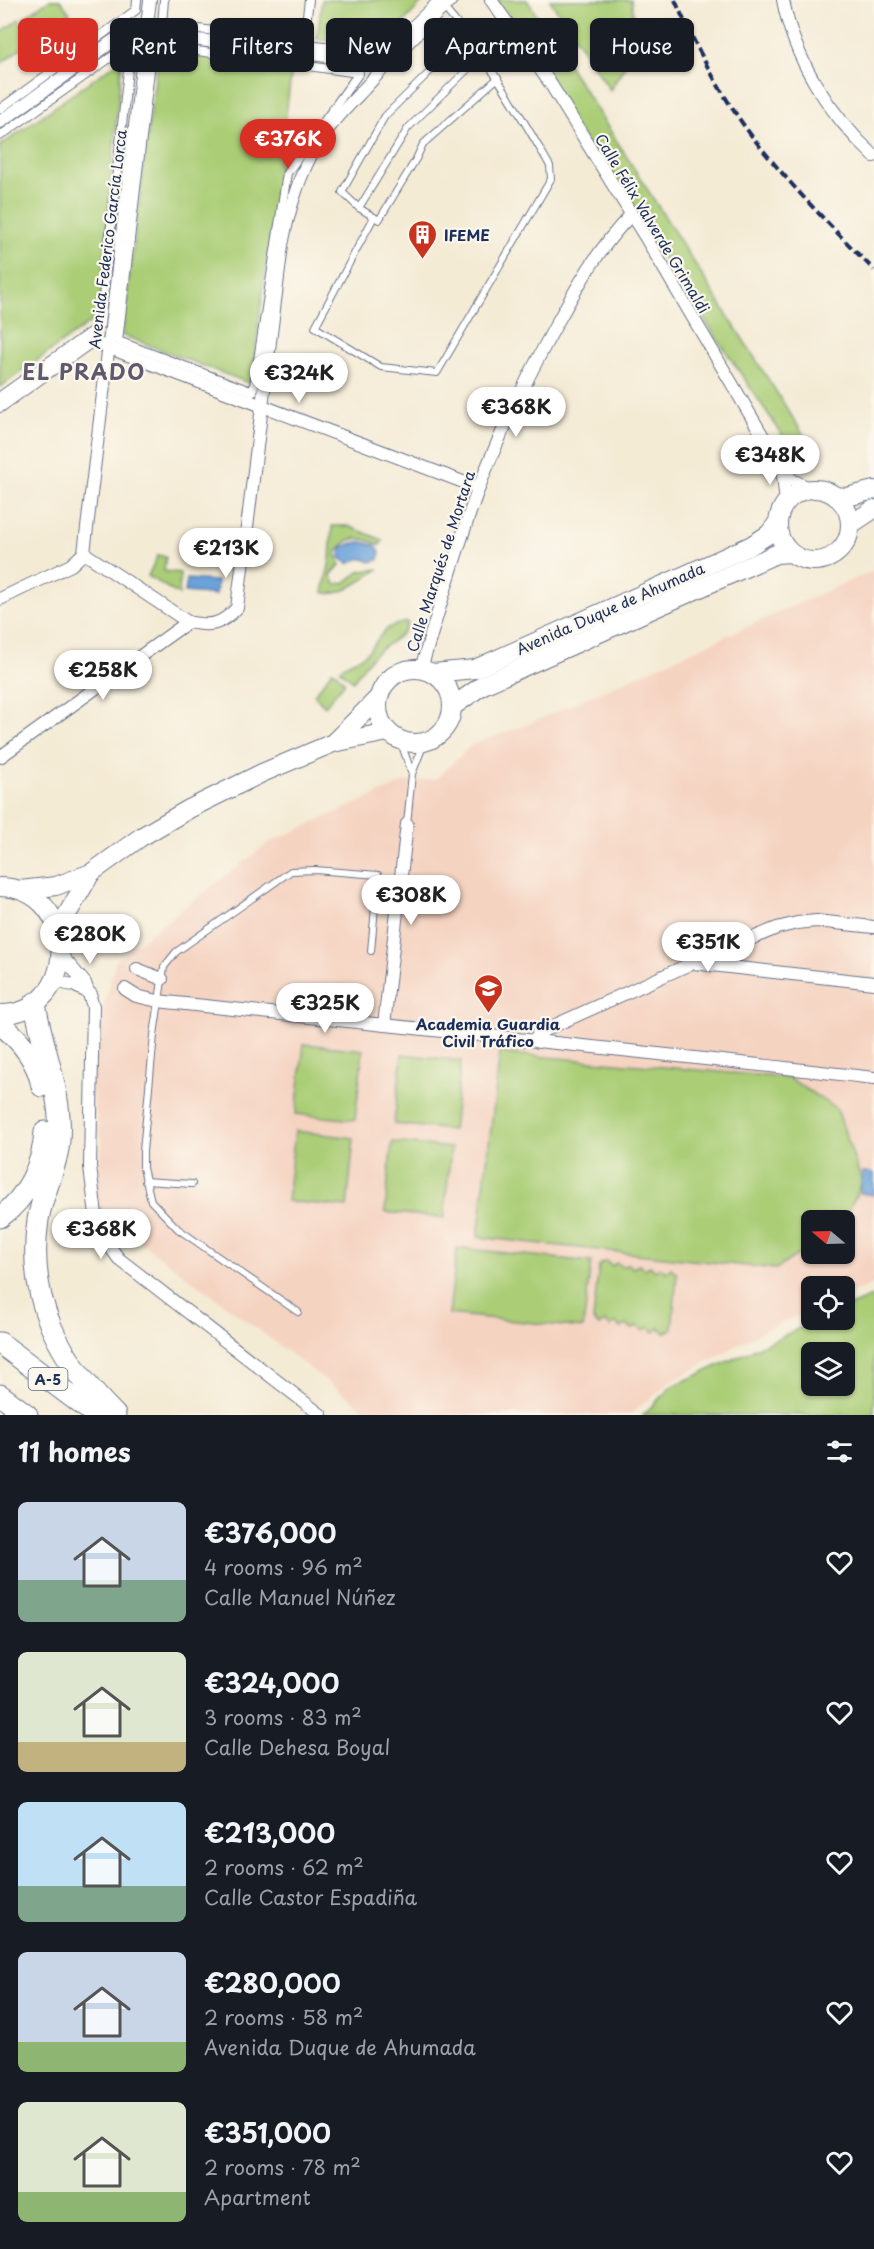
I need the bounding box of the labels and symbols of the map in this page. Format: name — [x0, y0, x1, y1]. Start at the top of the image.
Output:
pin: €376K — [246, 119, 330, 170]
street label: Avenida Federico García Lorca — [82, 128, 132, 350]
street label: Calle Félix Valverde Grimaldi — [590, 129, 716, 317]
building icon: IFEME — [407, 218, 439, 260]
place label: IFEME — [444, 223, 490, 246]
pin: €324K — [257, 353, 341, 404]
district label: EL PRADO — [22, 355, 146, 387]
pin: €368K — [474, 387, 558, 438]
pin: €348K — [728, 435, 812, 486]
street label: Calle Marqués de Mortara — [400, 467, 480, 655]
pin: €213K — [184, 528, 268, 579]
street label: Avenida Duque de Ahumada — [512, 556, 708, 660]
pin: €258K — [61, 650, 145, 701]
pin: €308K — [369, 875, 453, 926]
pin: €280K — [48, 914, 132, 965]
pin: €351K — [666, 922, 750, 973]
school or university icon: Academia Guardia Civil Tráfico — [472, 972, 504, 1014]
pin: €325K — [283, 983, 367, 1034]
place label: Academia Guardia Civil Tráfico — [415, 1012, 561, 1052]
pin: €368K — [59, 1209, 143, 1260]
north arrow — [801, 1210, 855, 1264]
road number: A-5 — [28, 1368, 68, 1390]

